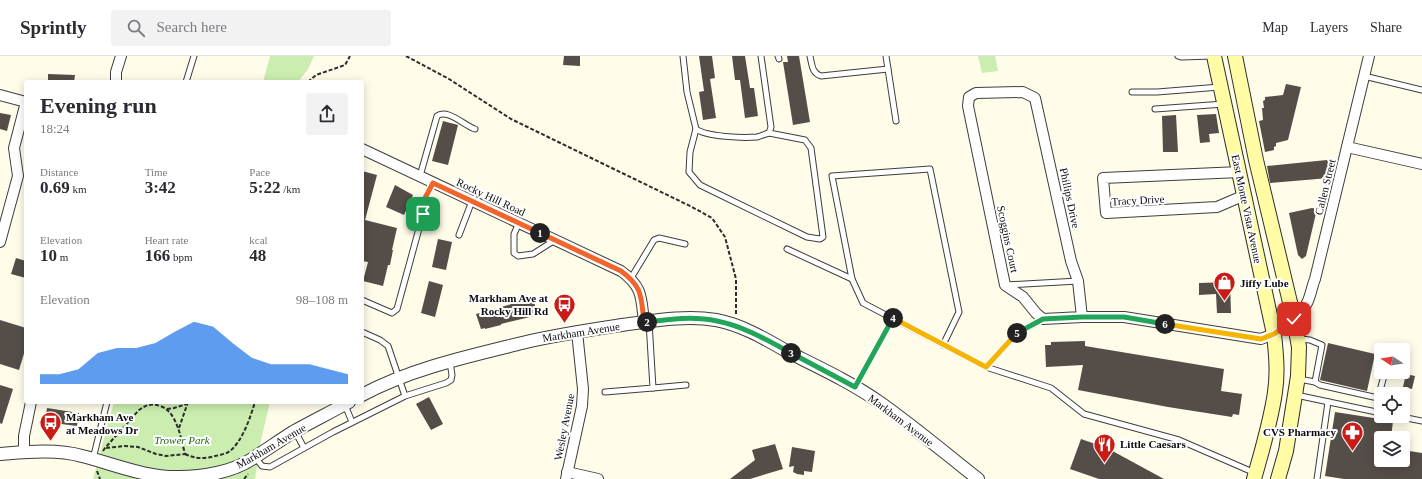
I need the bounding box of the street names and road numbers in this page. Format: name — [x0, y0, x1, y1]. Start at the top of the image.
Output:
street label: East Monte Vista Avenue — [1230, 153, 1264, 265]
street label: Callen Street — [1312, 158, 1338, 216]
street label: Phillips Drive — [1058, 167, 1082, 229]
street label: Rocky Hill Road — [455, 176, 528, 218]
street label: Tracy Drive — [1111, 193, 1165, 207]
street label: Scoggins Court — [995, 204, 1021, 274]
street label: Markham Avenue — [541, 320, 621, 344]
street label: Markham Avenue — [866, 392, 936, 448]
street label: Wesley Avenue — [552, 393, 576, 461]
street label: Markham Avenue — [234, 421, 308, 471]

